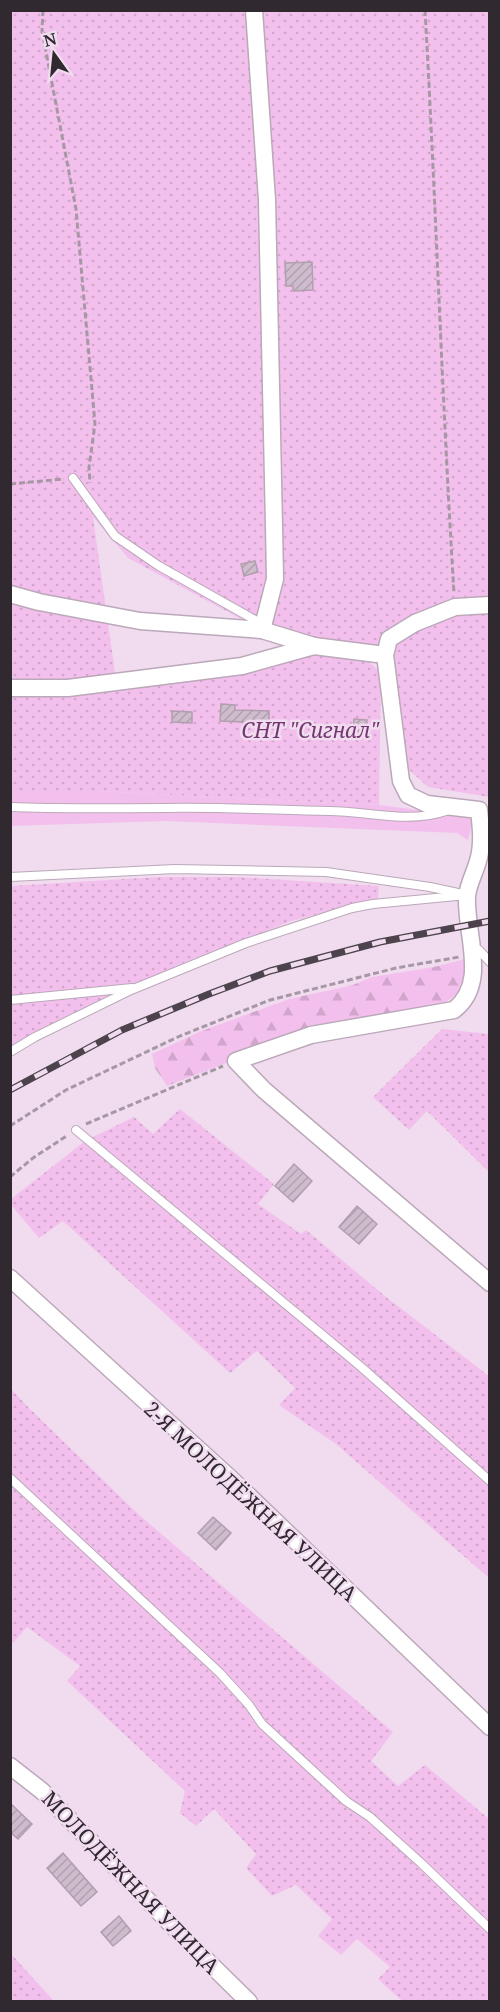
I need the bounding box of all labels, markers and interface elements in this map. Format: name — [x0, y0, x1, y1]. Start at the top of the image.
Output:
north arrow — [24, 24, 84, 84]
text: N — [41, 27, 59, 52]
park label: СНТ "Сигнал" — [241, 716, 380, 744]
street label: 2-Я МОЛОДЁЖНАЯ УЛИЦА — [139, 1395, 364, 1607]
street label: МОЛОДЁЖНАЯ УЛИЦА — [36, 1785, 226, 1980]

